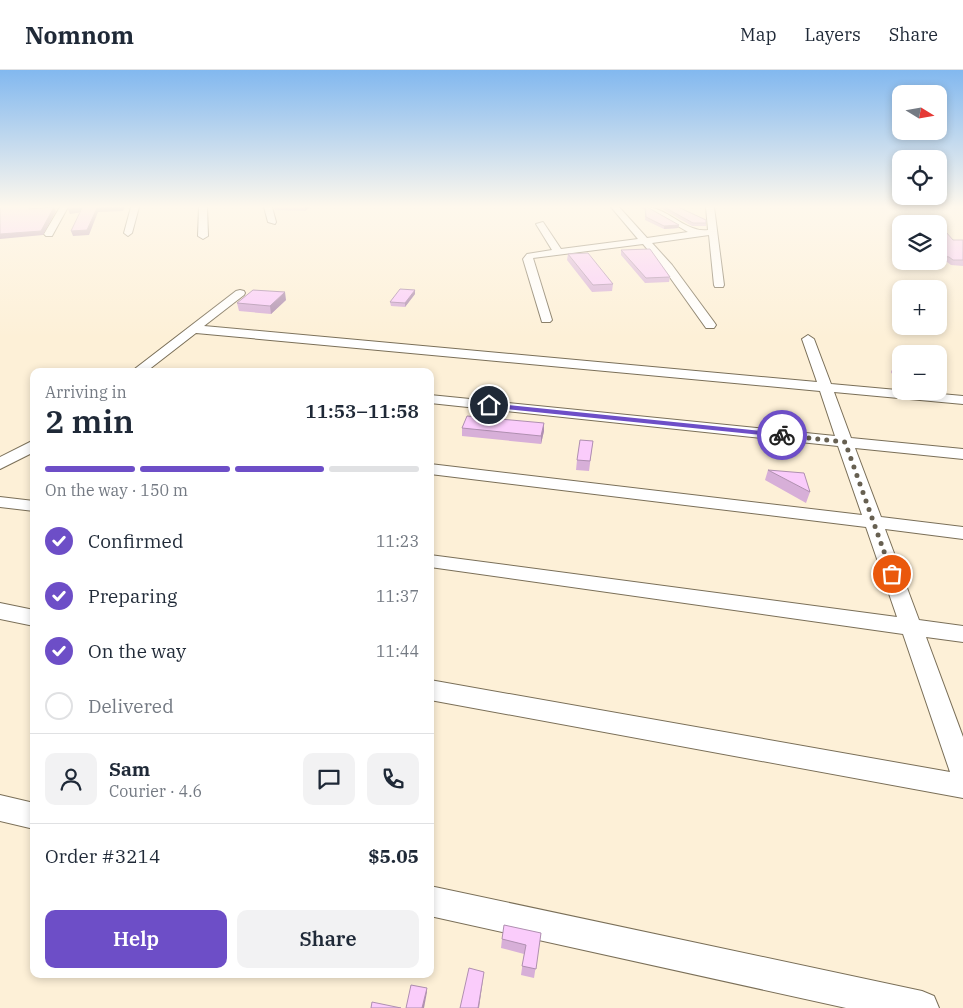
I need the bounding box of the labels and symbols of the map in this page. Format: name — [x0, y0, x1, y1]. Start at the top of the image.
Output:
north arrow — [892, 85, 948, 140]
pin — [468, 384, 510, 426]
courier — [757, 410, 807, 460]
pin — [871, 553, 913, 595]

